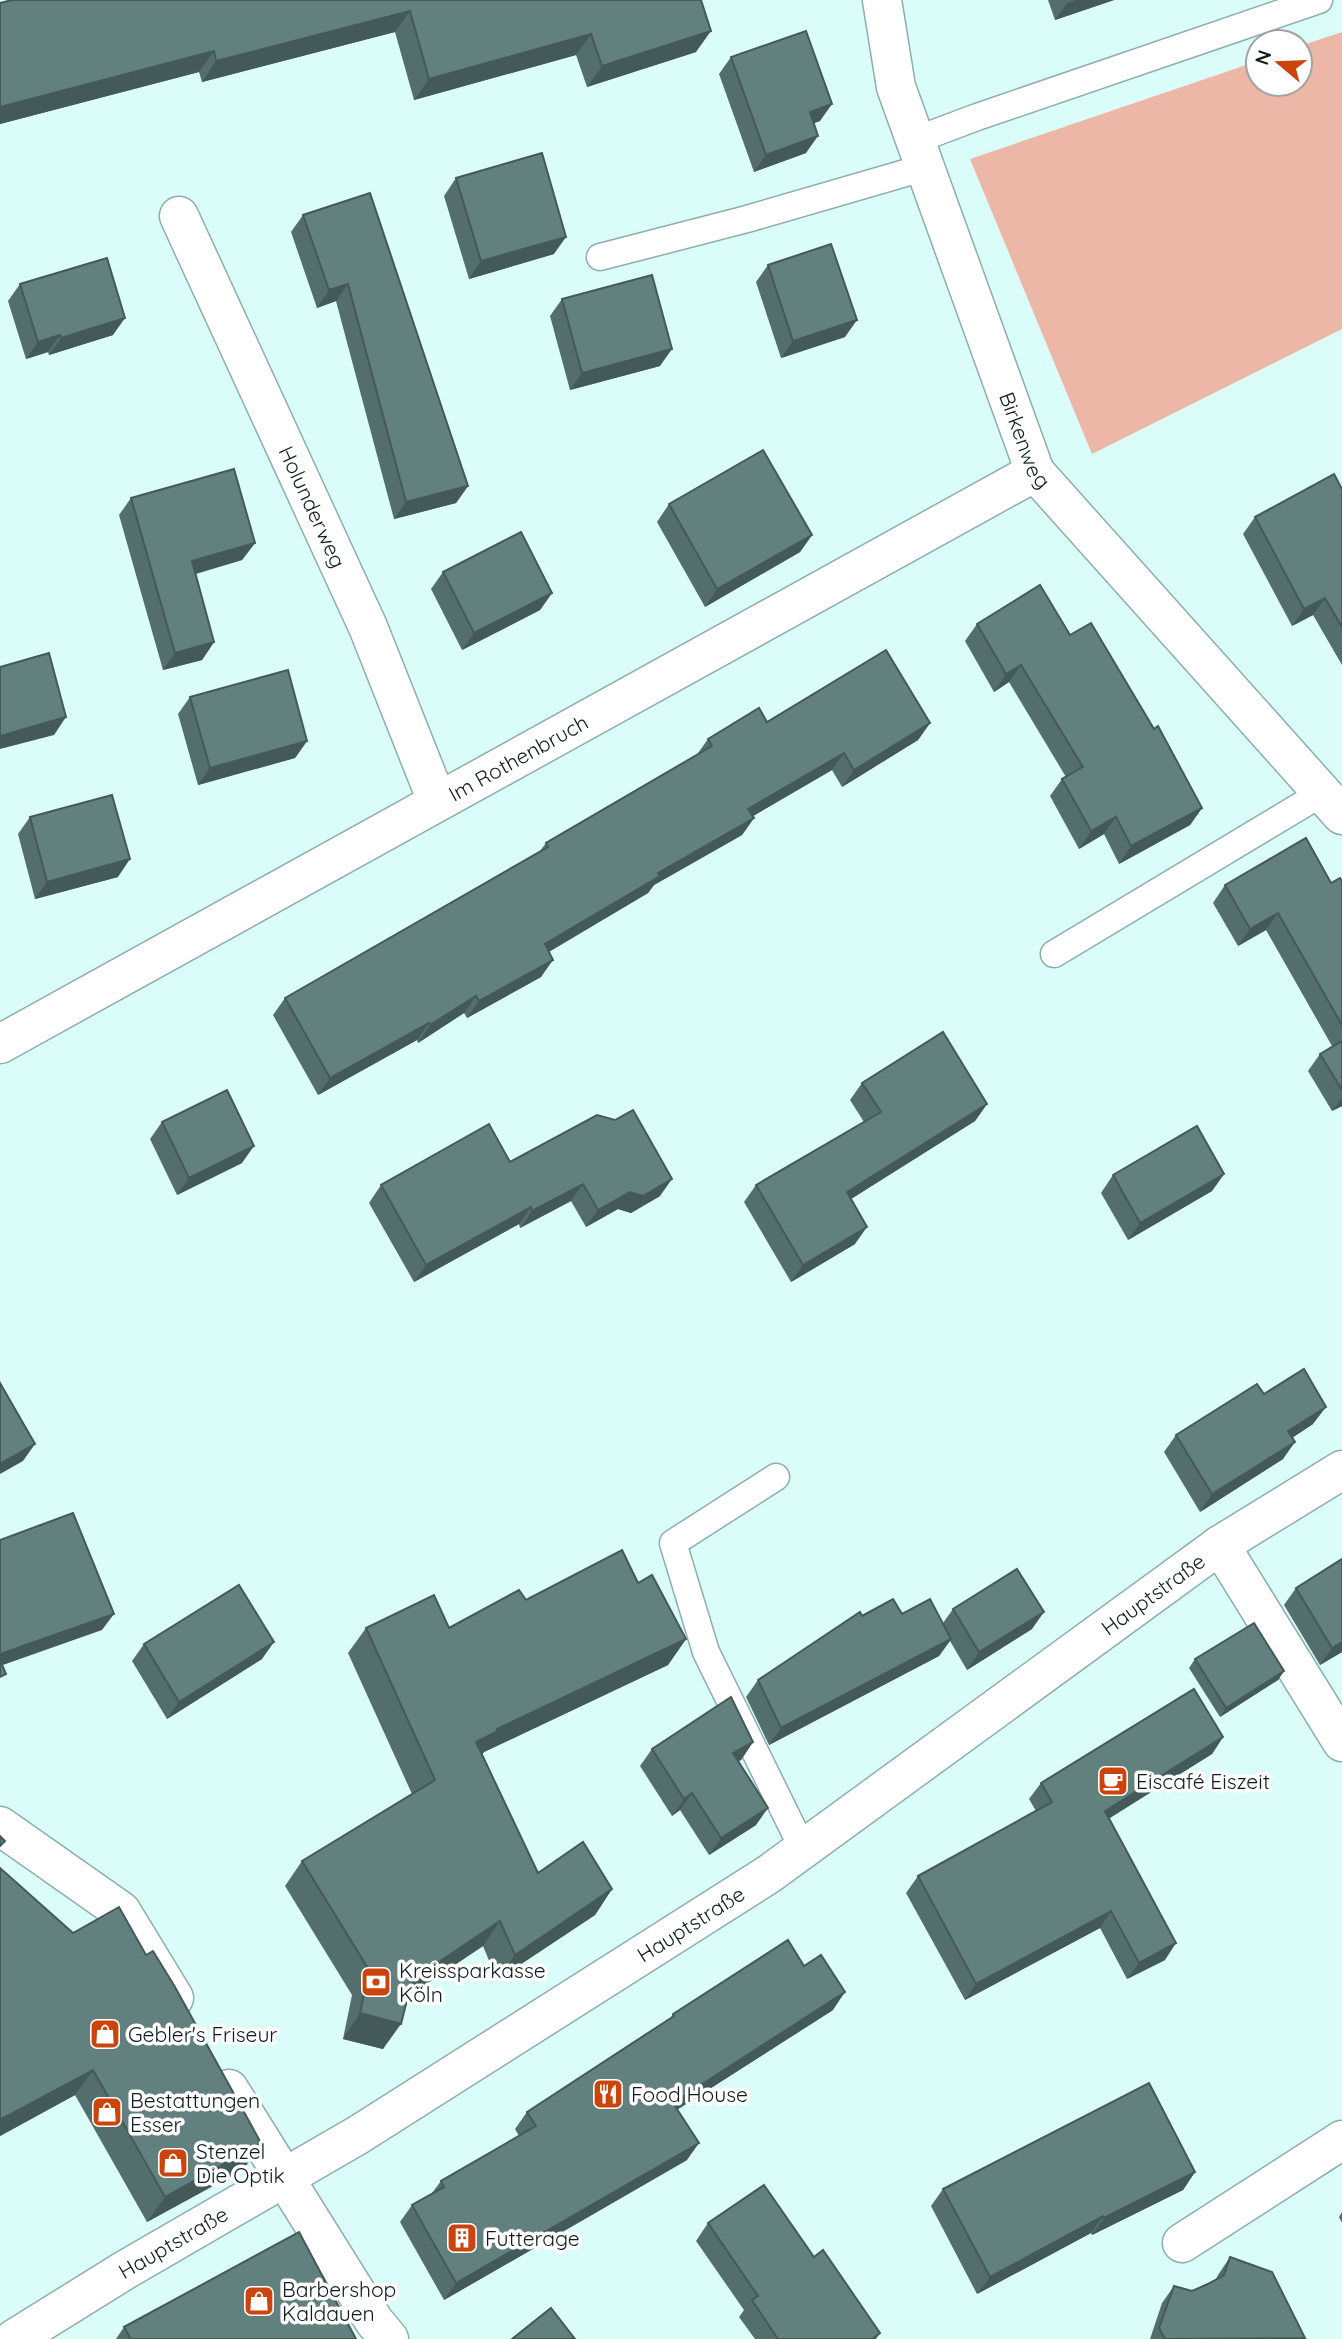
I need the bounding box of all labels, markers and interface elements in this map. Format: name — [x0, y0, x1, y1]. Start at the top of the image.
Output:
north arrow — [1244, 28, 1314, 98]
text: N — [1249, 47, 1277, 68]
street label: Birkenweg — [994, 388, 1056, 494]
street label: Holunderweg — [274, 442, 352, 572]
street label: Im Rothenbruch — [444, 709, 592, 807]
street label: Hauptstraße — [1096, 1548, 1210, 1640]
cafe icon: Eiscafé Eiszeit — [1096, 1764, 1130, 1798]
place label: Eiscafé Eiszeit — [1136, 1768, 1270, 1794]
street label: Hauptstraße — [632, 1880, 749, 1967]
place label: Kreissparkasse Köln — [399, 1957, 546, 2007]
bank icon: Kreissparkasse Köln — [359, 1965, 393, 1999]
shop icon: Gebler's Friseur — [88, 2017, 122, 2051]
place label: Gebler's Friseur — [128, 2021, 277, 2047]
restaurant icon: Food House — [591, 2077, 625, 2111]
place label: Food House — [631, 2081, 748, 2107]
place label: Bestattungen Esser — [130, 2087, 260, 2137]
shop icon: Bestattungen Esser — [90, 2095, 124, 2129]
place label: Stenzel Die Optik — [196, 2138, 285, 2188]
shop icon: Stenzel Die Optik — [156, 2146, 190, 2180]
street label: Hauptstraße — [114, 2200, 232, 2284]
building icon: Futterage — [445, 2221, 479, 2255]
place label: Futterage — [485, 2225, 580, 2251]
place label: Barbershop Kaldauen — [282, 2276, 396, 2326]
shop icon: Barbershop Kaldauen — [242, 2284, 276, 2318]

